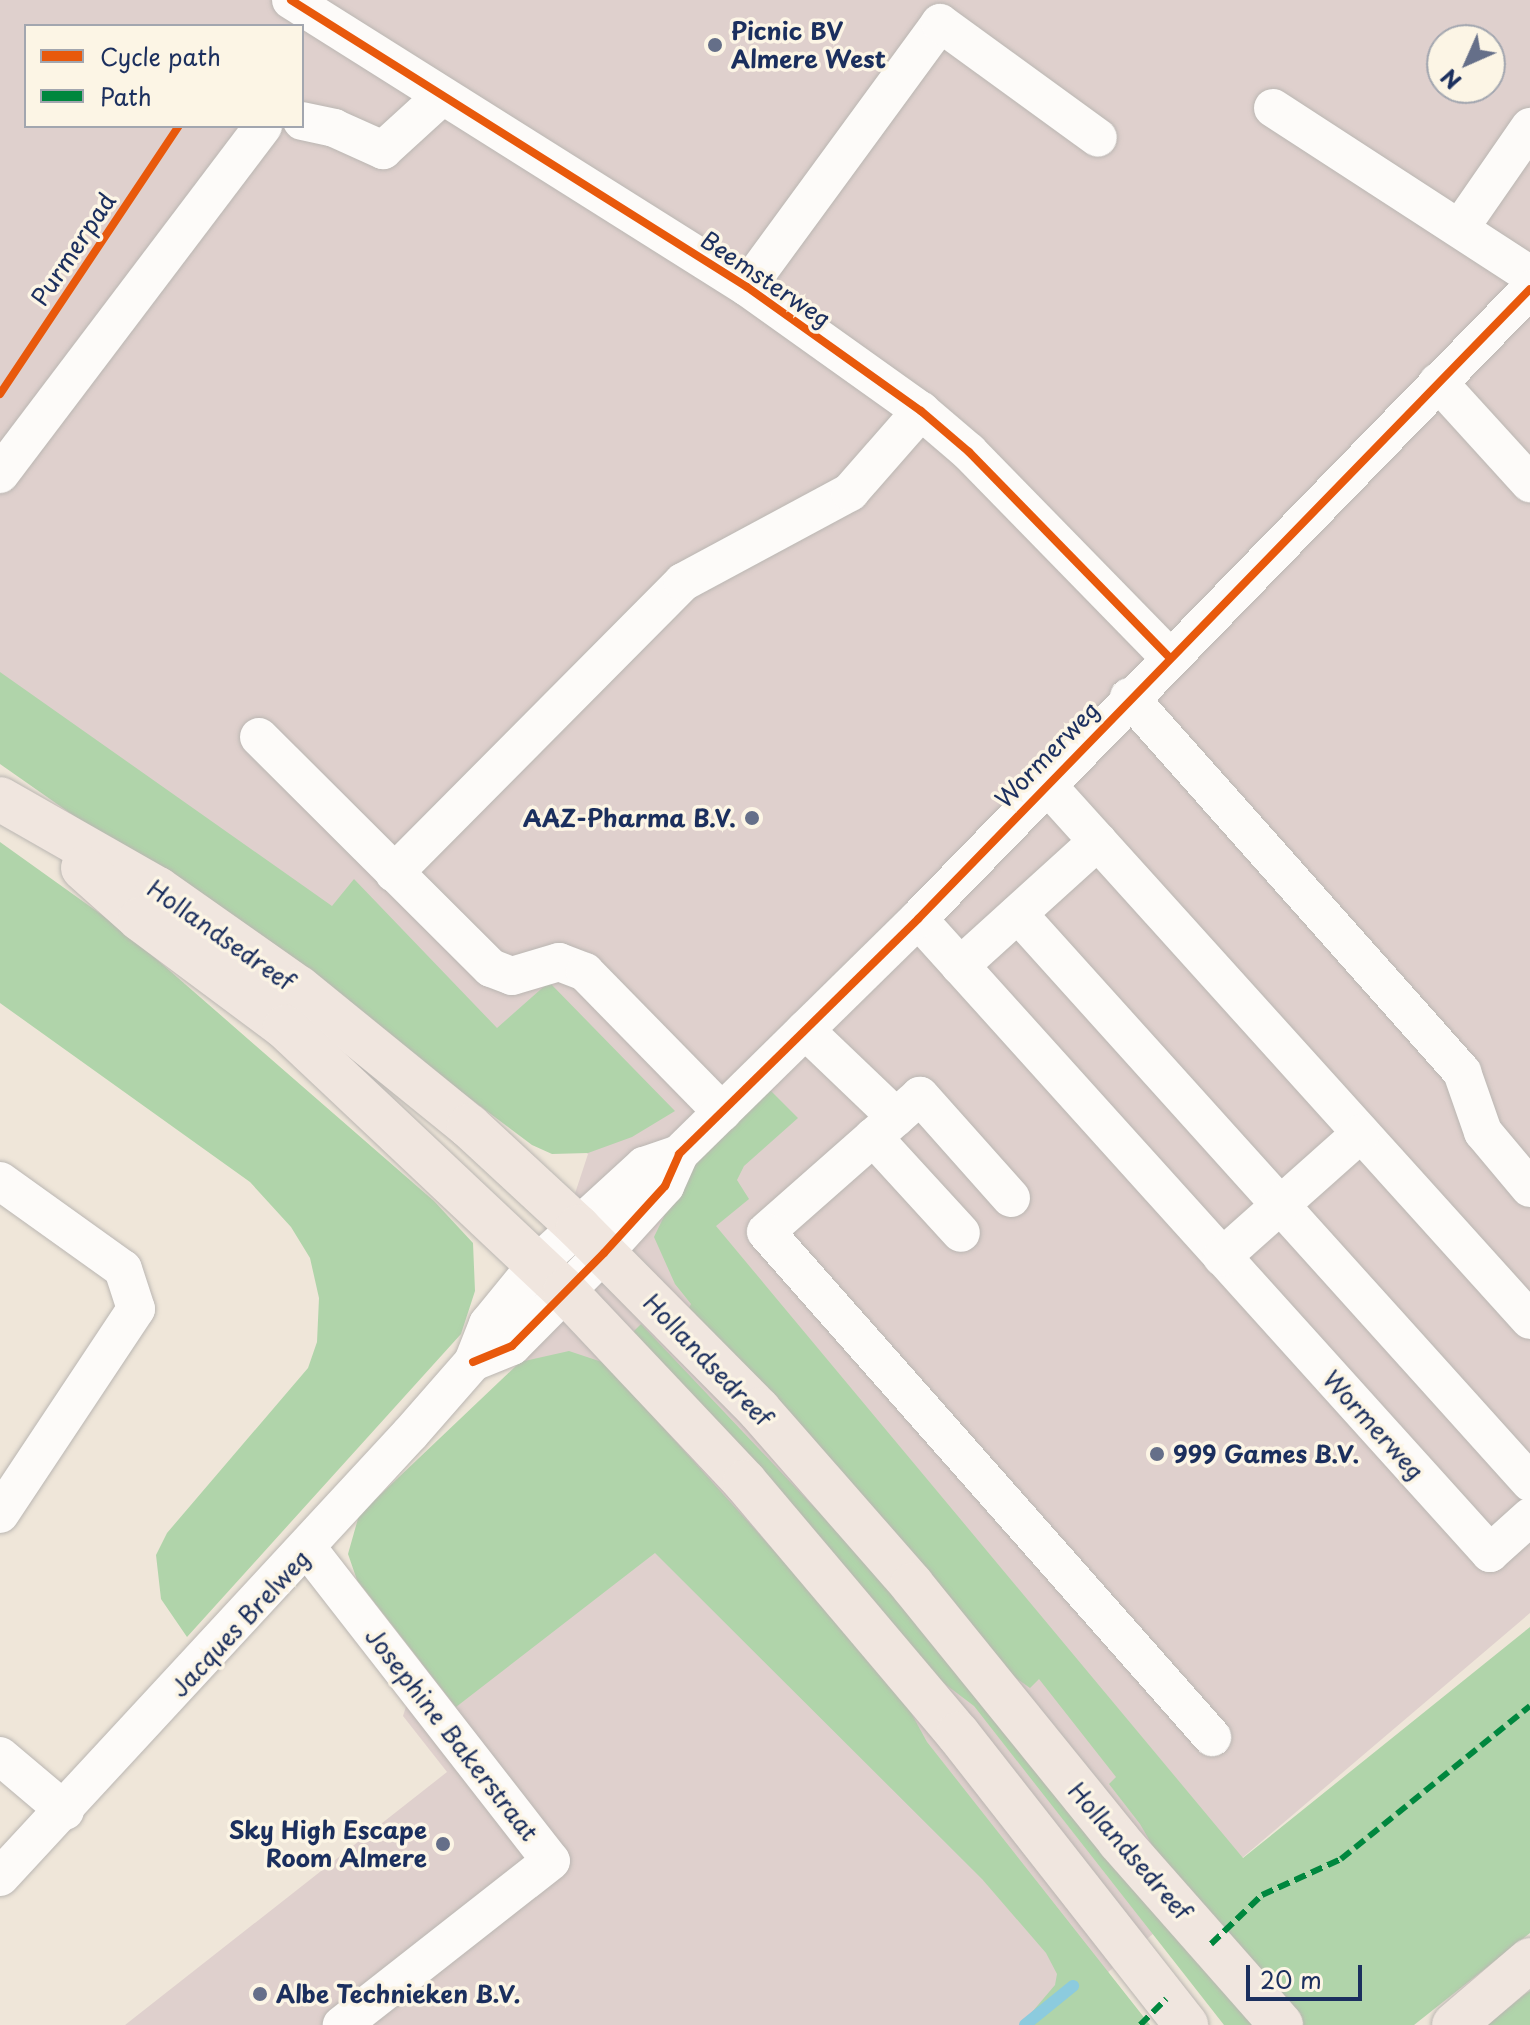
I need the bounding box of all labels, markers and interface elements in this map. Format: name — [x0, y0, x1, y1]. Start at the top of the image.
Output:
place label: Picnic BV Almere West — [731, 17, 885, 73]
legend — [24, 24, 304, 128]
north arrow — [1426, 24, 1506, 104]
marker: Picnic BV Almere West — [706, 36, 724, 54]
text: Cycle path — [100, 38, 221, 74]
text: N — [1432, 62, 1468, 98]
text: Path — [100, 78, 152, 114]
street label: Purmerpad — [25, 187, 121, 311]
street label: Beemsterweg — [695, 225, 837, 333]
street label: Wormerweg — [989, 695, 1105, 813]
place label: AAZ-Pharma B.V. — [520, 804, 736, 832]
marker: AAZ-Pharma B.V. — [743, 809, 761, 827]
street label: Hollandsedreef — [142, 874, 300, 996]
street label: Hollandsedreef — [638, 1288, 778, 1432]
street label: Wormerweg — [1318, 1365, 1430, 1485]
place label: 999 Games B.V. — [1173, 1440, 1360, 1468]
marker: 999 Games B.V. — [1148, 1445, 1166, 1463]
street label: Jacques Brelweg — [164, 1543, 316, 1703]
street label: Josephine Bakerstraat — [359, 1621, 545, 1847]
street label: Hollandsedreef — [1062, 1776, 1198, 1926]
place label: Sky High Escape Room Almere — [227, 1816, 427, 1872]
marker: Sky High Escape Room Almere — [434, 1835, 452, 1853]
scale bar — [1250, 1949, 1366, 1999]
text: 20 m — [1260, 1961, 1322, 1997]
place label: Albe Technieken B.V. — [276, 1980, 521, 2008]
marker: Albe Technieken B.V. — [251, 1985, 269, 2003]

